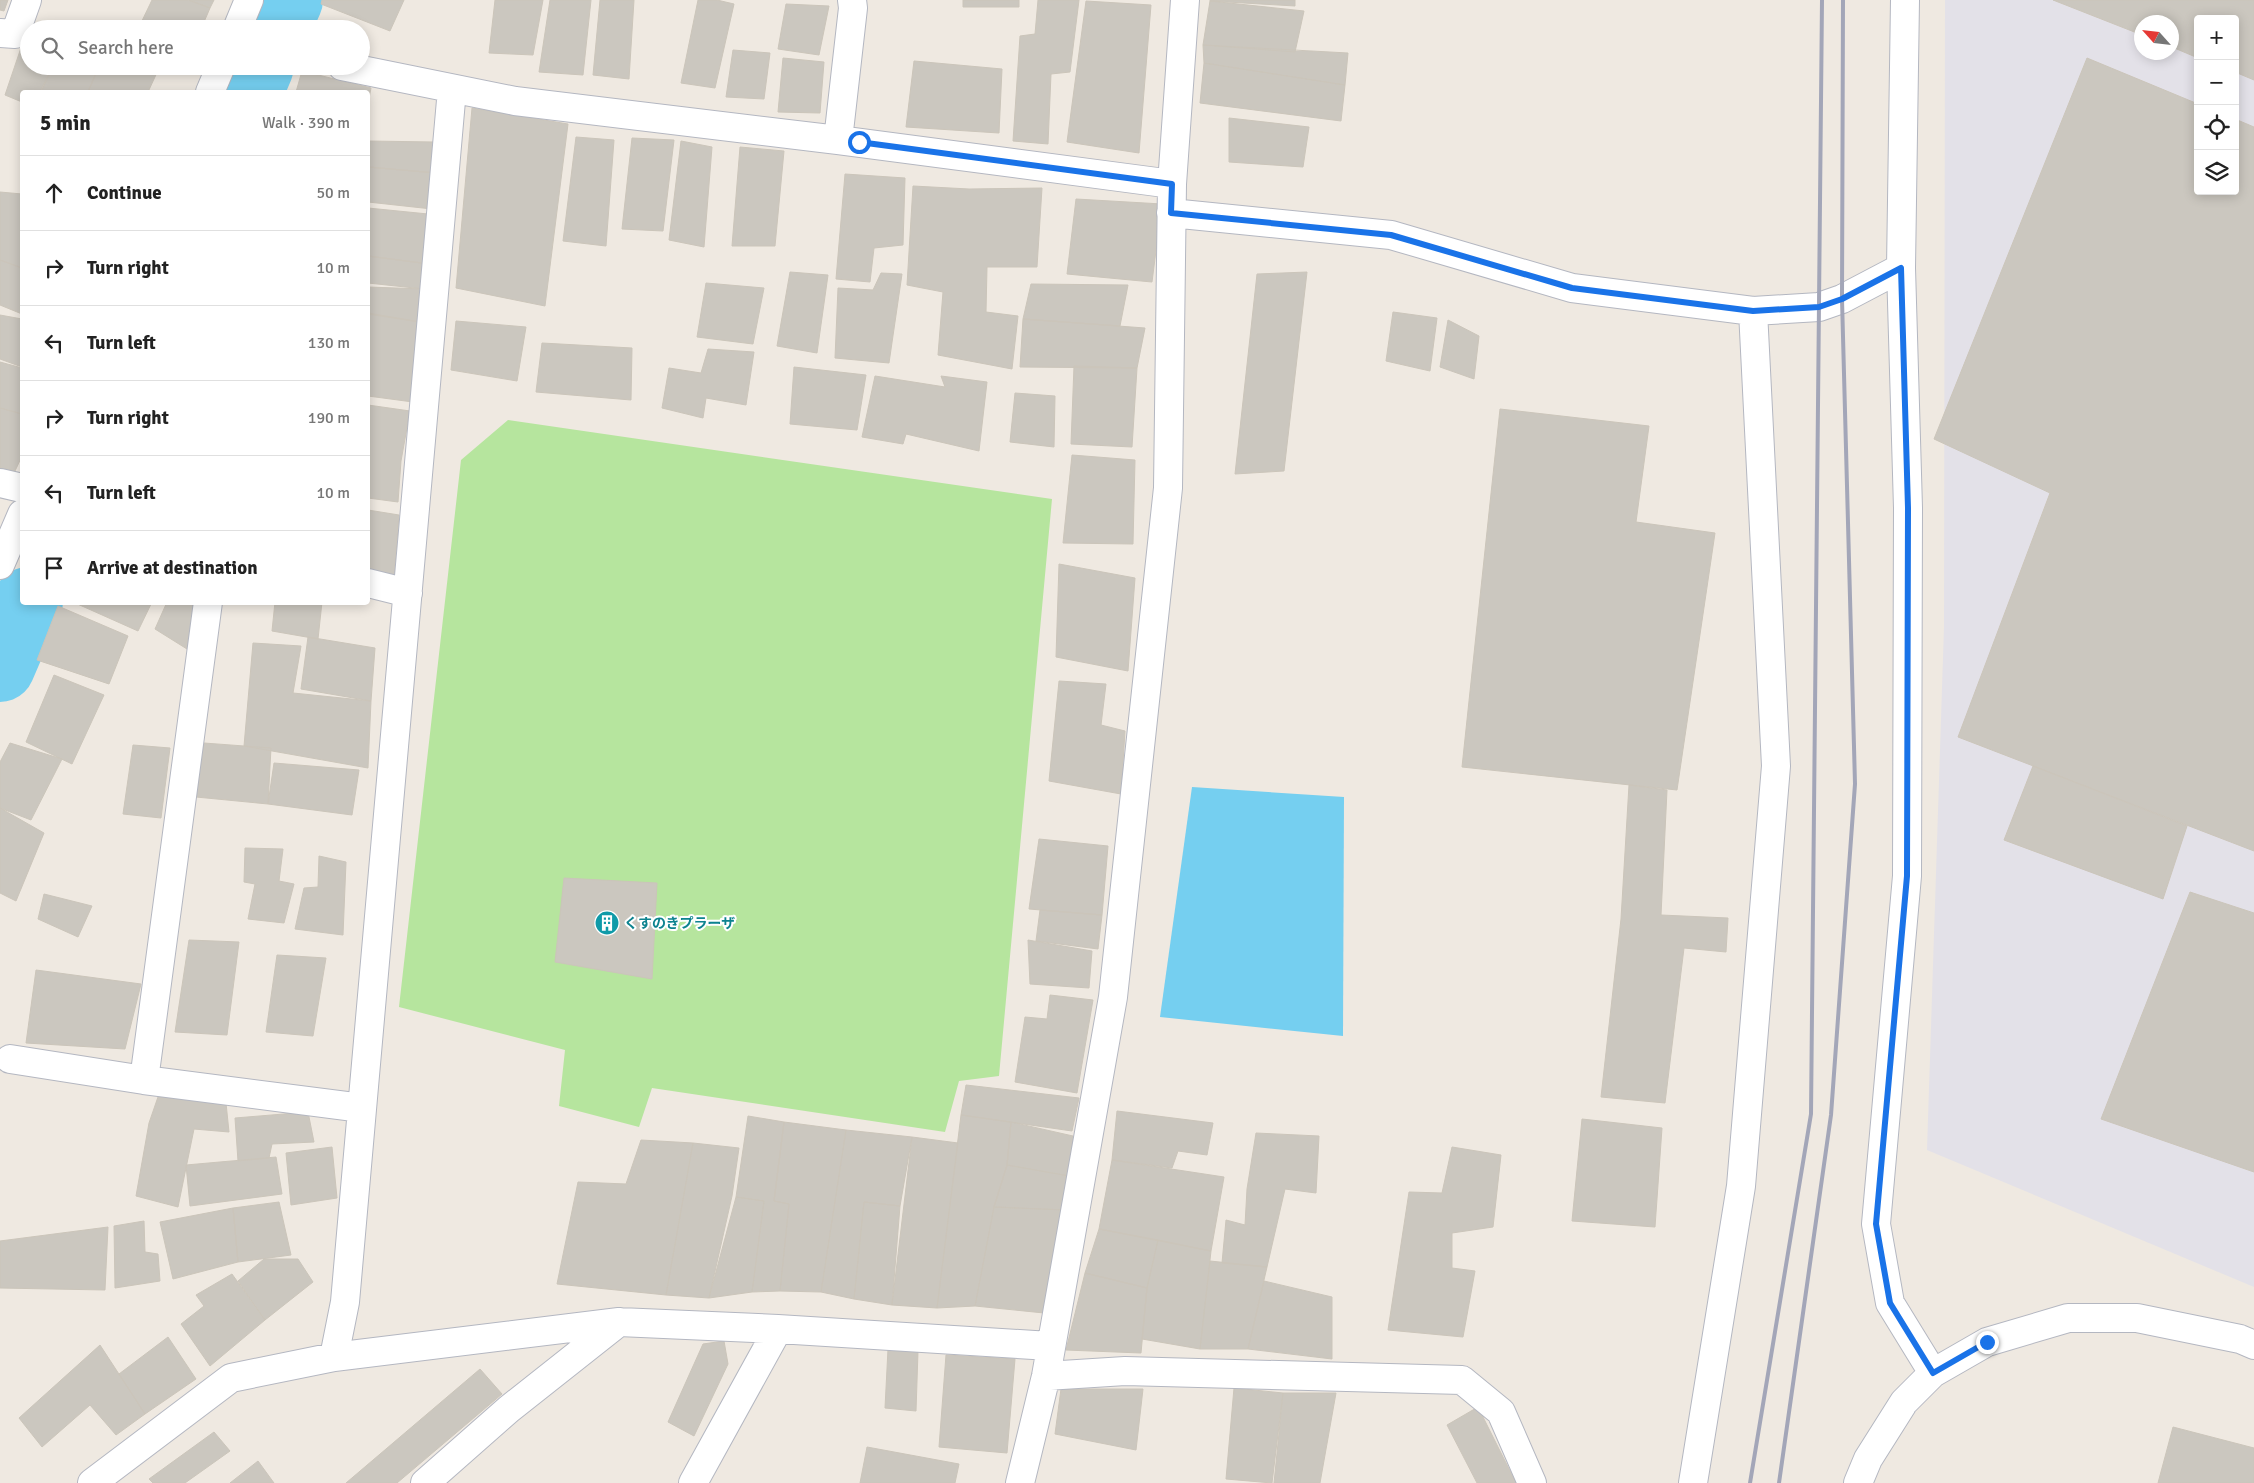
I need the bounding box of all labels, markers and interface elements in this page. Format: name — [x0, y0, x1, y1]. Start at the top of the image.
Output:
north arrow — [2134, 15, 2179, 60]
map controls — [2194, 15, 2239, 195]
button: + — [2194, 15, 2239, 60]
search box — [20, 20, 370, 75]
icon: search — [38, 34, 66, 62]
text: Search here — [78, 36, 174, 60]
button: − — [2194, 60, 2239, 105]
button: locate — [2194, 105, 2239, 150]
text: 5 min — [40, 110, 91, 136]
text: Walk · 390 m — [262, 113, 350, 133]
route start — [848, 131, 871, 154]
button: layers — [2194, 150, 2239, 195]
icon: ahead — [40, 179, 68, 207]
text: Continue — [87, 181, 162, 205]
text: 50 m — [316, 183, 350, 203]
icon: right — [40, 254, 68, 282]
text: Turn right — [87, 256, 169, 280]
text: 10 m — [316, 258, 350, 278]
icon: left — [40, 329, 68, 357]
text: Turn left — [87, 331, 156, 355]
text: 130 m — [308, 333, 350, 353]
icon: right — [40, 404, 68, 432]
text: Turn right — [87, 406, 169, 430]
text: 190 m — [308, 408, 350, 428]
icon: left — [40, 479, 68, 507]
text: Turn left — [87, 481, 156, 505]
text: 10 m — [316, 483, 350, 503]
icon: arrive — [40, 554, 68, 582]
text: Arrive at destination — [87, 556, 258, 580]
building icon: くすのきプラーザ — [594, 910, 620, 936]
place label: くすのきプラーザ — [624, 915, 735, 932]
route end — [1976, 1331, 1999, 1354]

